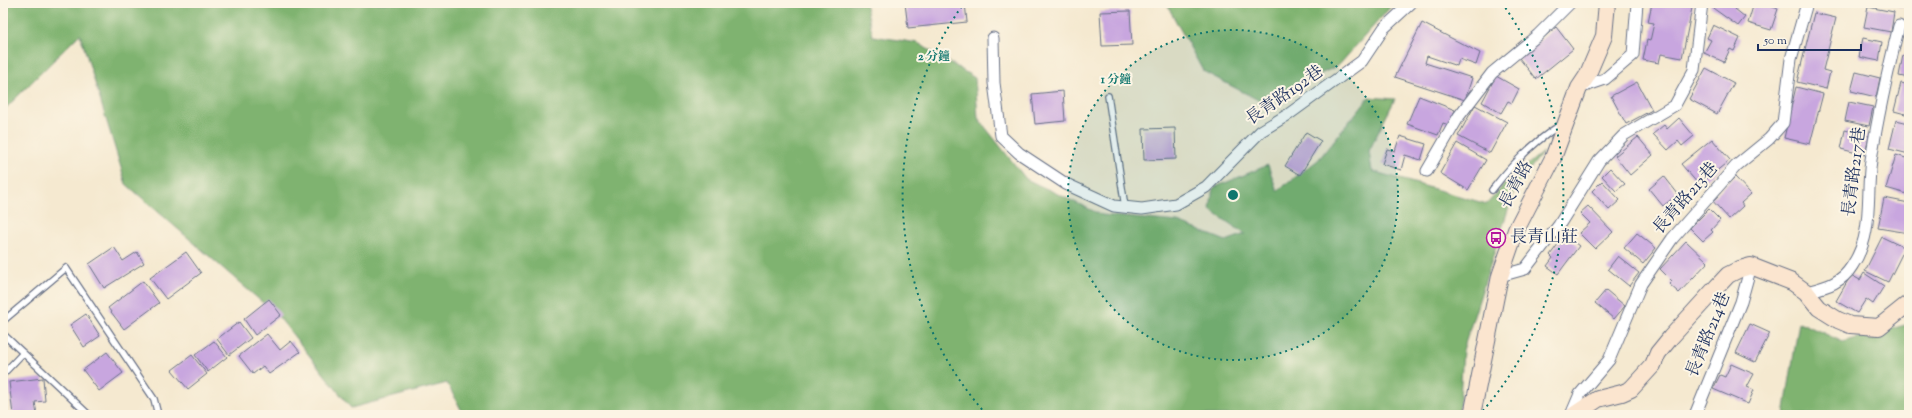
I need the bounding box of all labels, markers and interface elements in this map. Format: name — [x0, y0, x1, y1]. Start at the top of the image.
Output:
scale bar — [1758, 26, 1861, 52]
text: 50 m — [1763, 32, 1787, 50]
text: 2 分鐘 — [918, 48, 950, 66]
street label: 長青路192巷 — [1241, 60, 1329, 132]
text: 1 分鐘 — [1100, 71, 1131, 89]
street label: 長青路217巷 — [1838, 126, 1872, 218]
street label: 長青路 — [1494, 157, 1540, 213]
street label: 長青路213巷 — [1648, 158, 1724, 240]
centre of rings — [1226, 188, 1240, 202]
place label: 長青山莊 — [1510, 226, 1578, 250]
bus stop icon: 長青山莊 — [1485, 227, 1507, 249]
street label: 長青路214巷 — [1681, 289, 1737, 381]

